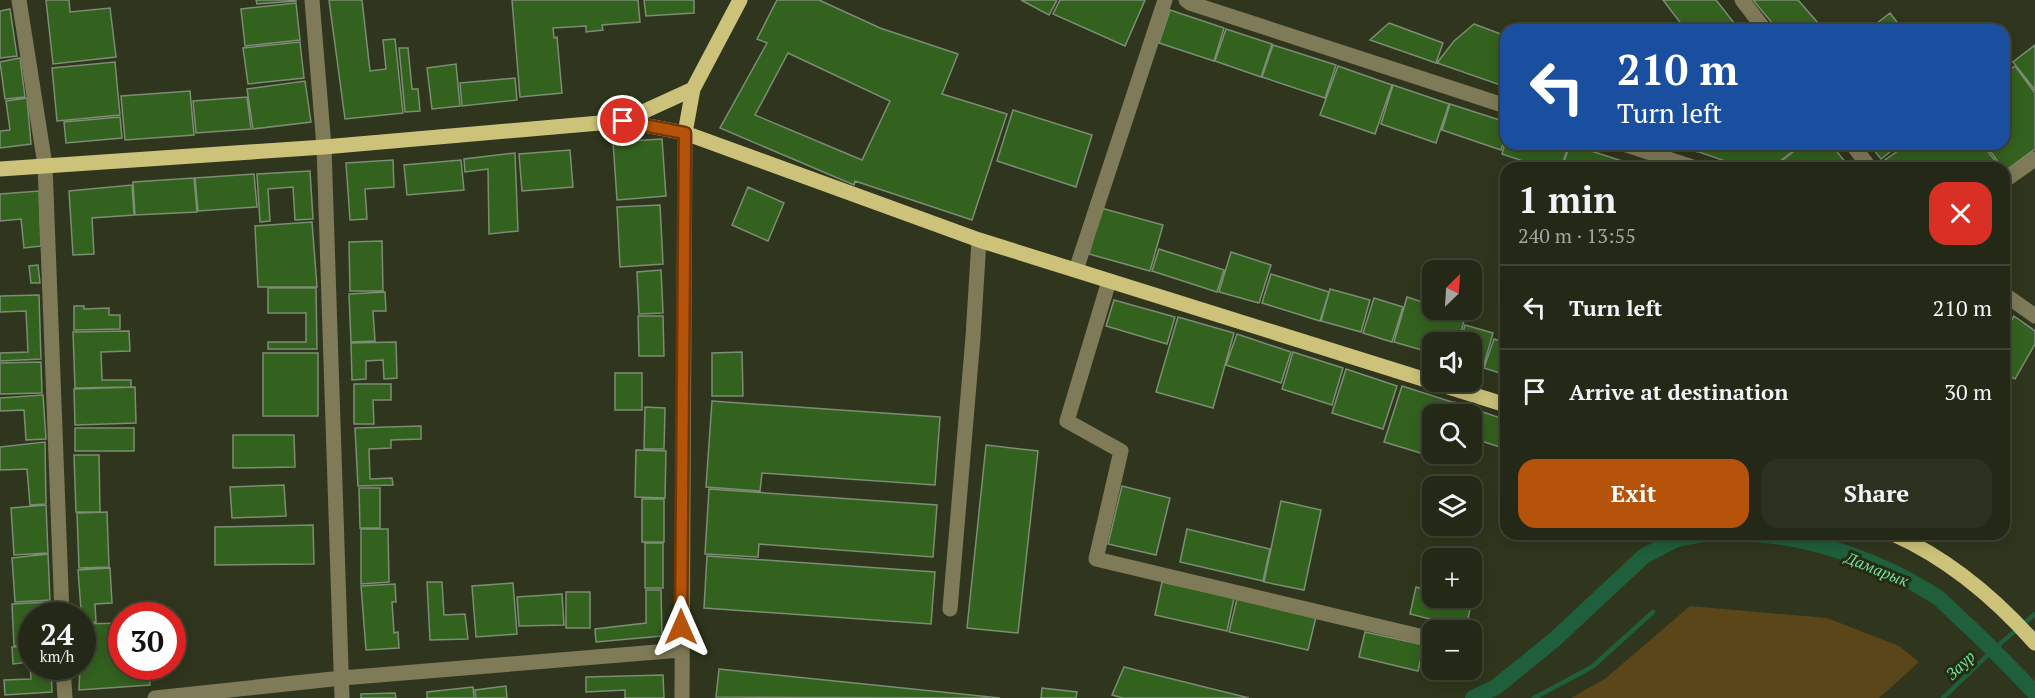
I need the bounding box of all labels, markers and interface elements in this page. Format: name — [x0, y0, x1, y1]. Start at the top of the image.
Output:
text: 210 m — [1617, 41, 1738, 97]
icon: left — [1518, 48, 1596, 126]
pin — [597, 95, 648, 146]
text: Turn left — [1617, 95, 1722, 131]
icon: arrive — [606, 104, 639, 137]
text: 1 min — [1518, 176, 1616, 223]
button: close — [1929, 182, 1992, 245]
text: 240 m · 13:55 — [1518, 222, 1636, 249]
north arrow — [1422, 260, 1482, 320]
map controls — [1422, 260, 1482, 680]
icon: left — [1518, 291, 1551, 324]
text: Turn left — [1569, 293, 1662, 322]
text: 210 m — [1932, 293, 1992, 322]
button: sound — [1422, 332, 1482, 392]
icon: arrive — [1518, 375, 1551, 408]
text: Arrive at destination — [1569, 377, 1788, 406]
text: 30 m — [1944, 377, 1992, 406]
button: search — [1422, 404, 1482, 464]
button: Exit — [1518, 459, 1749, 528]
button: Share — [1761, 459, 1992, 528]
button: layers — [1422, 476, 1482, 536]
water label: Дамарык — [1841, 546, 1912, 592]
button: + — [1422, 548, 1482, 608]
position arrow — [649, 595, 713, 659]
speed limit sign: 30 — [108, 602, 186, 680]
text: 24 — [40, 614, 74, 654]
button: − — [1422, 620, 1482, 680]
water label: Заур — [1940, 645, 1980, 685]
text: km/h — [40, 646, 74, 666]

